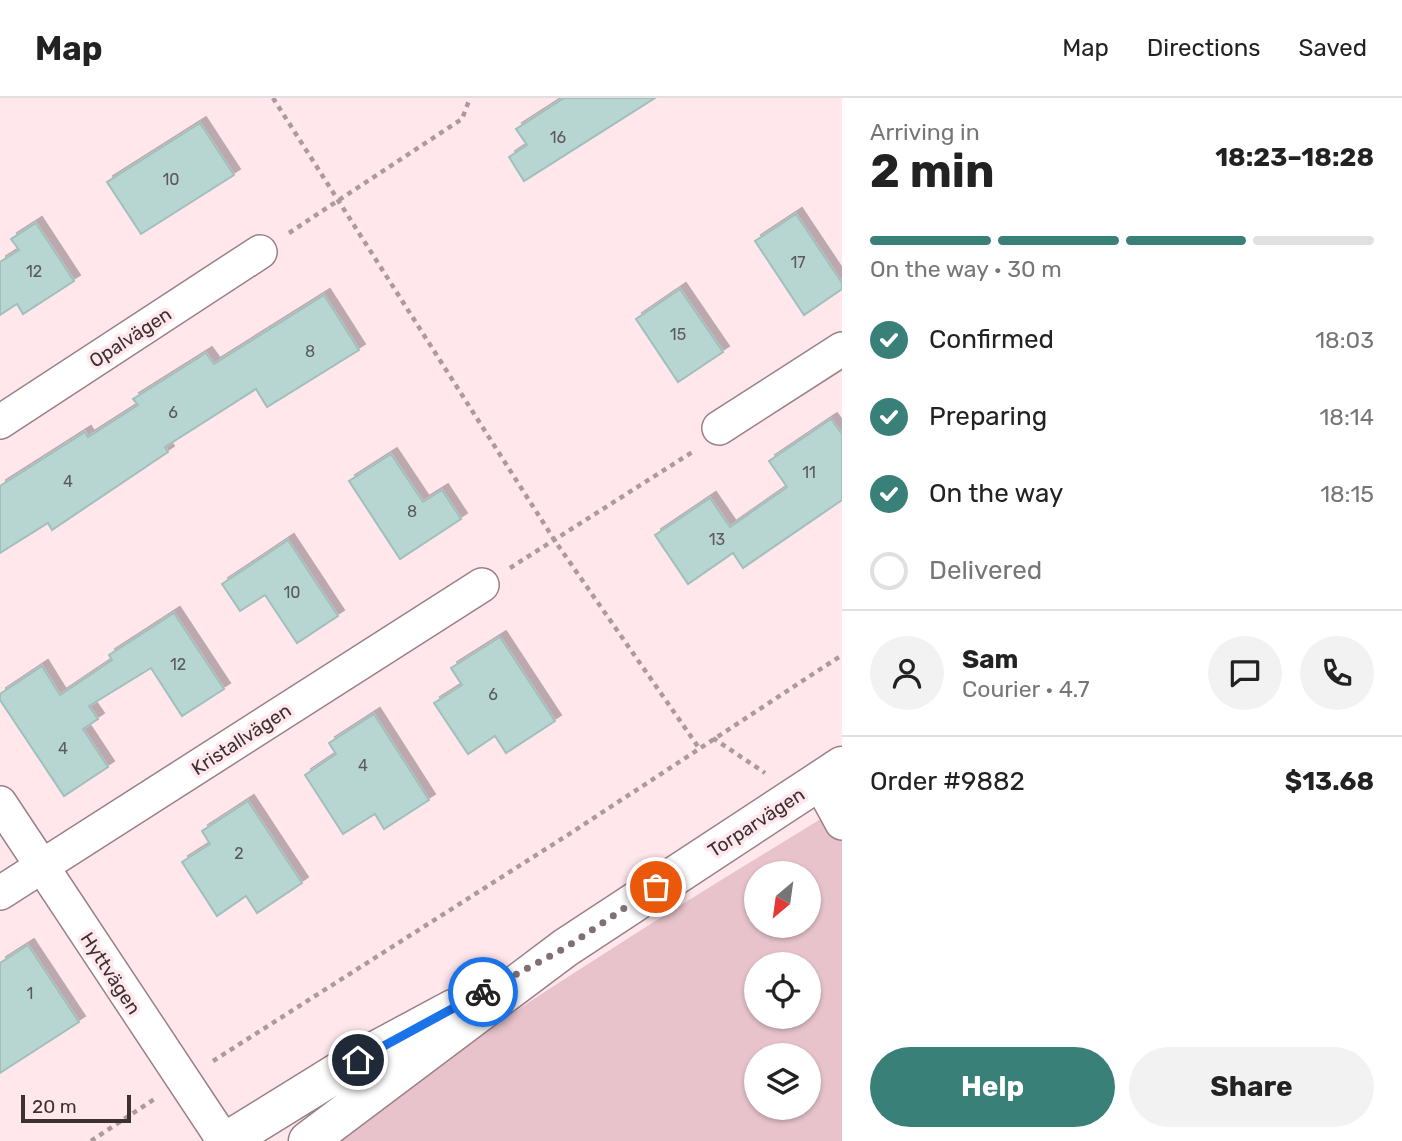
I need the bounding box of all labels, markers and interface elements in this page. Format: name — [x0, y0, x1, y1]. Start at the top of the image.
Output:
text: Map — [35, 29, 103, 68]
text: Map — [1062, 34, 1109, 62]
text: Directions — [1147, 34, 1260, 62]
text: Saved — [1298, 34, 1367, 62]
text: Arriving in — [870, 118, 980, 146]
house number: 16 — [550, 128, 567, 147]
text: 18:23–18:28 — [1215, 142, 1374, 173]
text: 2 min — [870, 144, 995, 199]
house number: 10 — [162, 170, 180, 189]
house number: 17 — [790, 253, 806, 272]
text: On the way · 30 m — [870, 255, 1062, 283]
house number: 12 — [26, 262, 42, 281]
street label: Opalvägen — [85, 302, 176, 373]
icon: check — [870, 321, 908, 359]
text: Confirmed — [929, 324, 1054, 355]
house number: 15 — [670, 325, 686, 344]
text: 18:03 — [1315, 326, 1374, 354]
house number: 8 — [305, 342, 315, 361]
icon: check — [870, 398, 908, 436]
text: Preparing — [929, 401, 1047, 432]
house number: 6 — [168, 403, 178, 422]
text: 18:14 — [1320, 403, 1374, 431]
house number: 11 — [802, 463, 816, 482]
house number: 4 — [63, 472, 73, 491]
icon: check — [870, 475, 908, 513]
text: On the way — [929, 478, 1063, 509]
text: 18:15 — [1320, 480, 1374, 508]
house number: 8 — [407, 502, 417, 521]
house number: 13 — [709, 530, 725, 549]
text: Delivered — [929, 555, 1042, 586]
house number: 10 — [283, 583, 301, 602]
button: person — [870, 636, 944, 710]
button: chat — [1208, 636, 1282, 710]
button: phone — [1300, 636, 1374, 710]
text: Sam — [962, 644, 1018, 675]
house number: 12 — [170, 655, 186, 674]
text: Courier · 4.7 — [962, 675, 1089, 703]
house number: 6 — [488, 685, 498, 704]
street label: Kristallvägen — [187, 699, 295, 780]
house number: 4 — [58, 739, 68, 758]
house number: 4 — [358, 756, 368, 775]
text: Order #9882 — [870, 766, 1025, 797]
text: $13.68 — [1285, 766, 1374, 797]
street label: Torparvägen — [704, 783, 809, 862]
house number: 2 — [234, 844, 244, 863]
pin — [626, 857, 686, 917]
north arrow — [744, 861, 821, 938]
map controls — [744, 861, 821, 1120]
icon: bag — [637, 868, 675, 906]
street label: Hyttvägen — [76, 928, 146, 1019]
button: locate — [744, 952, 821, 1029]
courier — [448, 957, 518, 1027]
icon: bike — [464, 973, 502, 1011]
house number: 1 — [27, 984, 33, 1003]
pin — [328, 1030, 388, 1090]
icon: home — [339, 1041, 377, 1079]
button: layers — [744, 1043, 821, 1120]
button: Help — [870, 1047, 1115, 1127]
button: Share — [1129, 1047, 1374, 1127]
scale bar — [21, 1092, 131, 1124]
text: 20 m — [32, 1095, 77, 1118]

